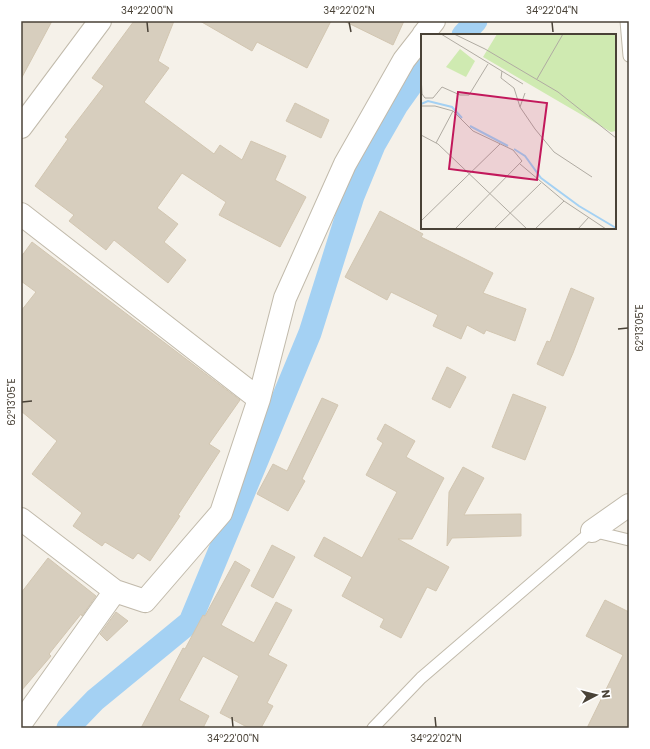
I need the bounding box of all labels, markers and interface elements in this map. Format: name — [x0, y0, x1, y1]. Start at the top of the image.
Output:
text: 34°22'00"N — [121, 3, 173, 18]
text: 34°22'02"N — [323, 3, 375, 18]
text: 34°22'04"N — [526, 3, 578, 18]
inset map — [421, 34, 616, 229]
text: 62°13'05"E — [632, 304, 647, 352]
text: 62°13'05"E — [4, 378, 19, 426]
north arrow — [576, 675, 616, 715]
text: N — [597, 689, 614, 699]
text: 34°22'00"N — [207, 731, 259, 746]
text: 34°22'02"N — [410, 731, 462, 746]

